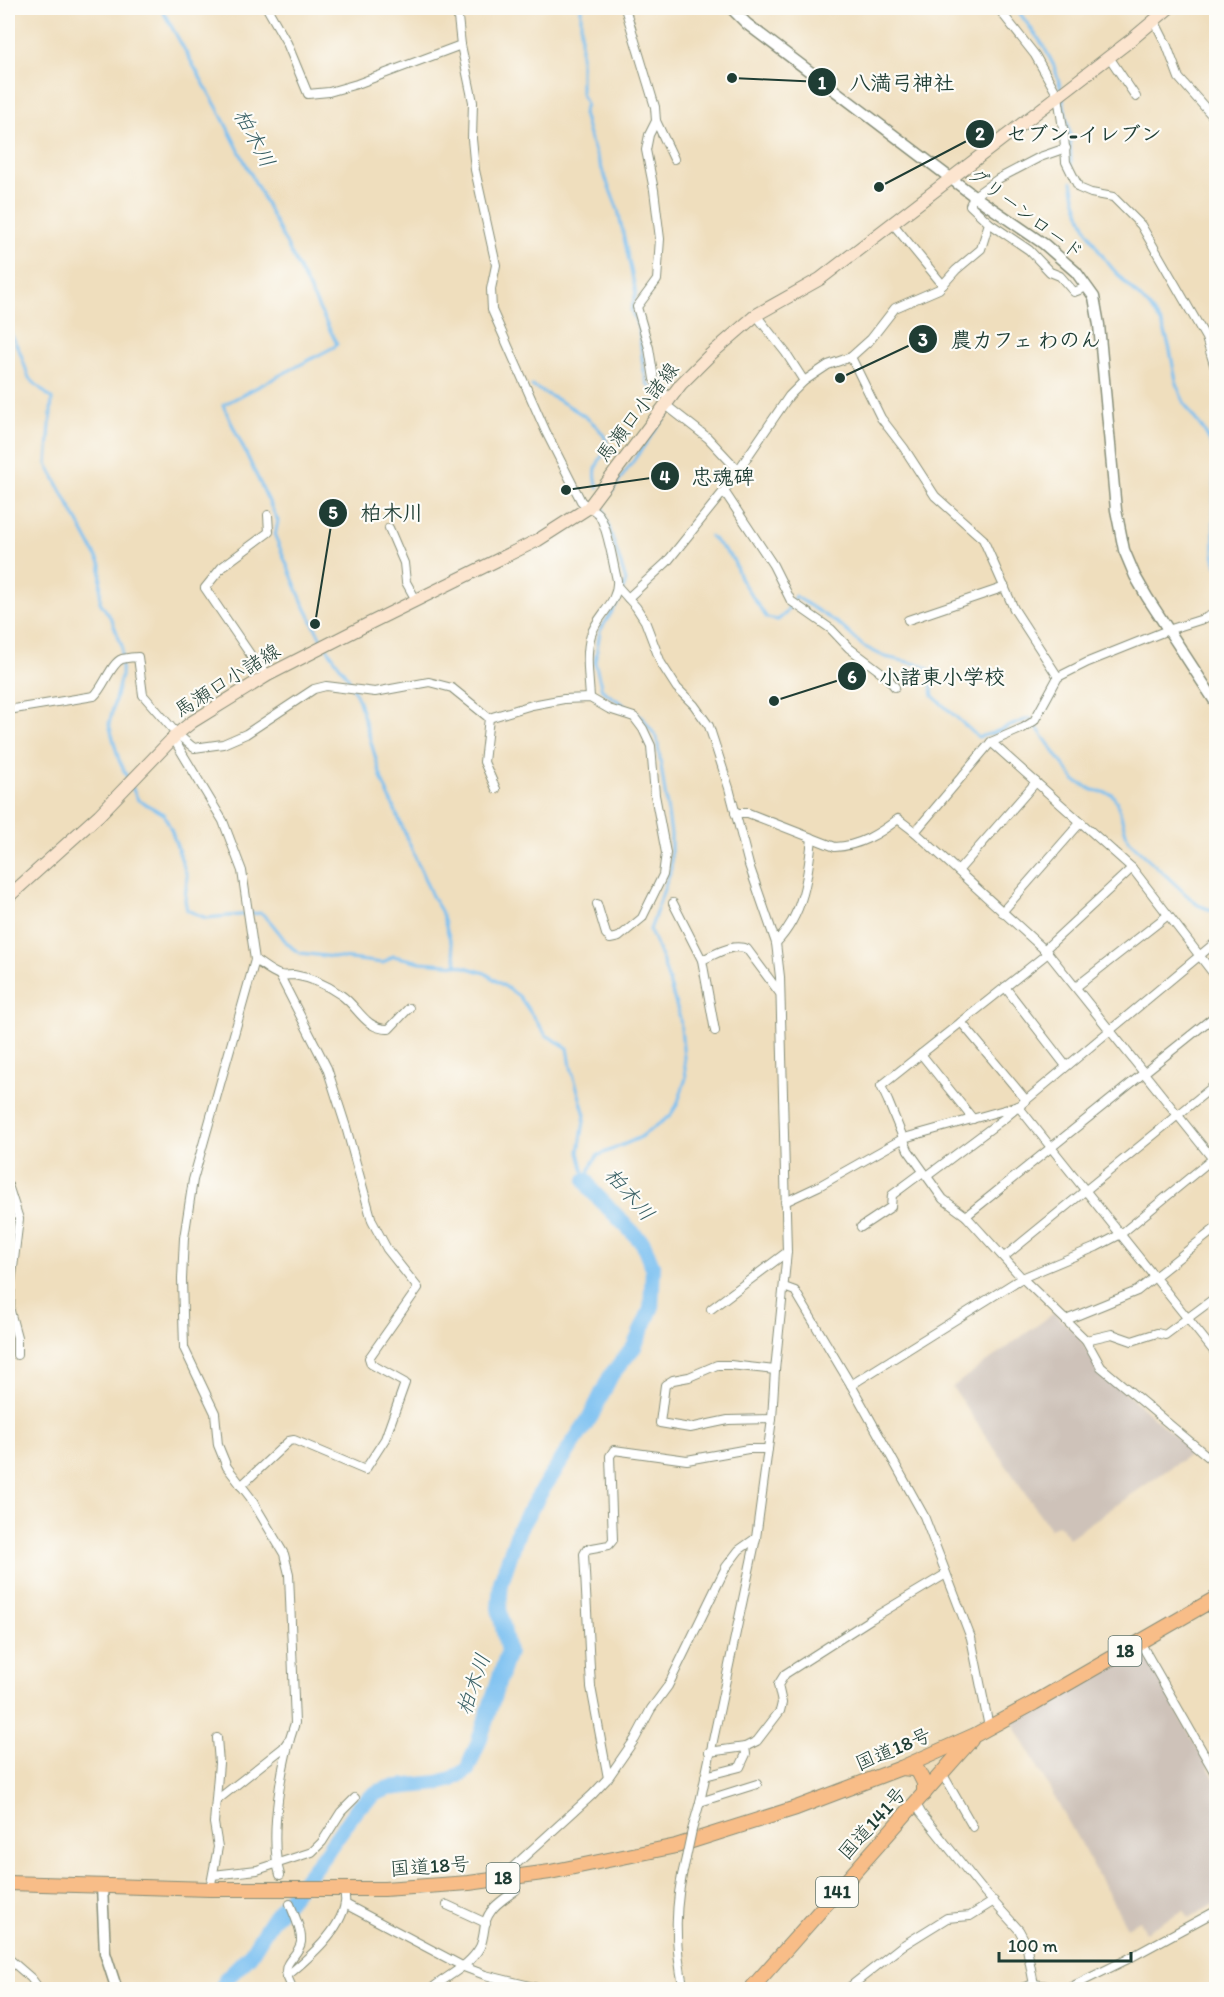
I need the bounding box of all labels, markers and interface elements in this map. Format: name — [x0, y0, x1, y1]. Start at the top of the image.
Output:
callout: 八満弓神社 — [807, 63, 966, 102]
text: 八満弓神社 — [850, 70, 955, 95]
text: 1 — [818, 72, 827, 94]
water label: 柏木川 — [229, 104, 281, 172]
callout: セブン-イレブン — [965, 115, 1174, 154]
text: セブン-イレブン — [1006, 121, 1162, 146]
text: 2 — [975, 123, 985, 145]
street label: グリーンロード — [963, 162, 1089, 264]
callout: 農カフェ わのん — [908, 320, 1114, 359]
text: 農カフェ わのん — [951, 327, 1101, 352]
text: 3 — [918, 329, 928, 351]
street label: 馬瀬口小諸線 — [591, 357, 683, 467]
callout: 忠魂碑 — [650, 457, 767, 496]
text: 忠魂碑 — [692, 464, 755, 489]
text: 4 — [660, 466, 671, 488]
callout: 柏木川 — [318, 494, 435, 533]
text: 柏木川 — [361, 500, 424, 525]
text: 5 — [328, 502, 338, 524]
street label: 馬瀬口小諸線 — [170, 638, 284, 722]
callout: 小諸東小学校 — [837, 657, 1017, 696]
text: 小諸東小学校 — [879, 664, 1005, 689]
text: 6 — [847, 666, 857, 688]
water label: 柏木川 — [600, 1162, 660, 1226]
road number: 18 — [1108, 1636, 1142, 1666]
water label: 柏木川 — [451, 1650, 495, 1718]
street label: 国道18号 — [851, 1722, 935, 1776]
street label: 国道141号 — [833, 1781, 911, 1865]
street label: 国道18号 — [389, 1851, 471, 1881]
road number: 18 — [486, 1863, 520, 1893]
road number: 141 — [816, 1877, 858, 1907]
scale bar — [999, 1925, 1131, 1963]
text: 100 m — [1008, 1935, 1058, 1957]

